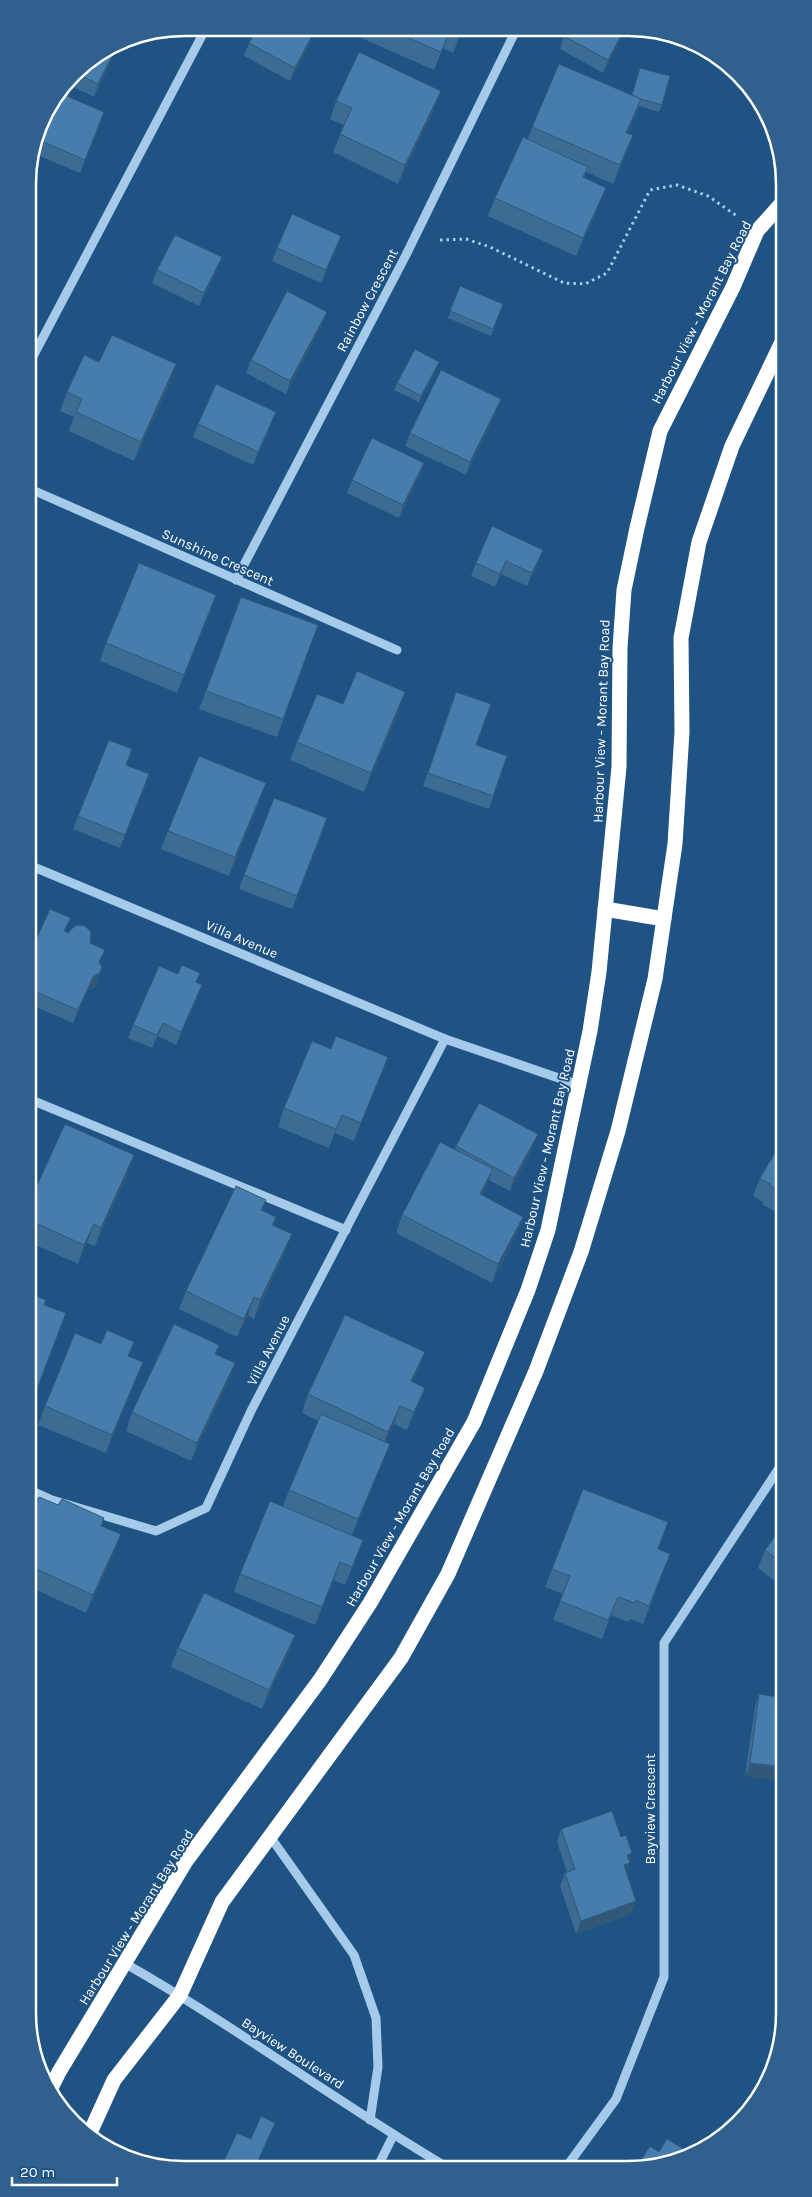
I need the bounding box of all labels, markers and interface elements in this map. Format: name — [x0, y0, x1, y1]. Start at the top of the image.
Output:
street label: Harbour View - Morant Bay Road — [648, 218, 755, 407]
street label: Rainbow Crescent — [333, 246, 402, 355]
street label: Sunshine Crescent — [159, 525, 276, 590]
street label: Harbour View - Morant Bay Road — [589, 619, 614, 823]
street label: Villa Avenue — [203, 917, 281, 962]
street label: Harbour View - Morant Bay Road — [516, 1047, 579, 1249]
street label: Villa Avenue — [243, 1312, 293, 1388]
street label: Harbour View - Morant Bay Road — [342, 1425, 459, 1610]
street label: Bayview Crescent — [642, 1753, 659, 1865]
street label: Harbour View - Morant Bay Road — [75, 1826, 198, 2008]
street label: Bayview Boulevard — [238, 2014, 347, 2093]
scale bar — [12, 2154, 118, 2186]
text: 20 m — [20, 2163, 55, 2181]

